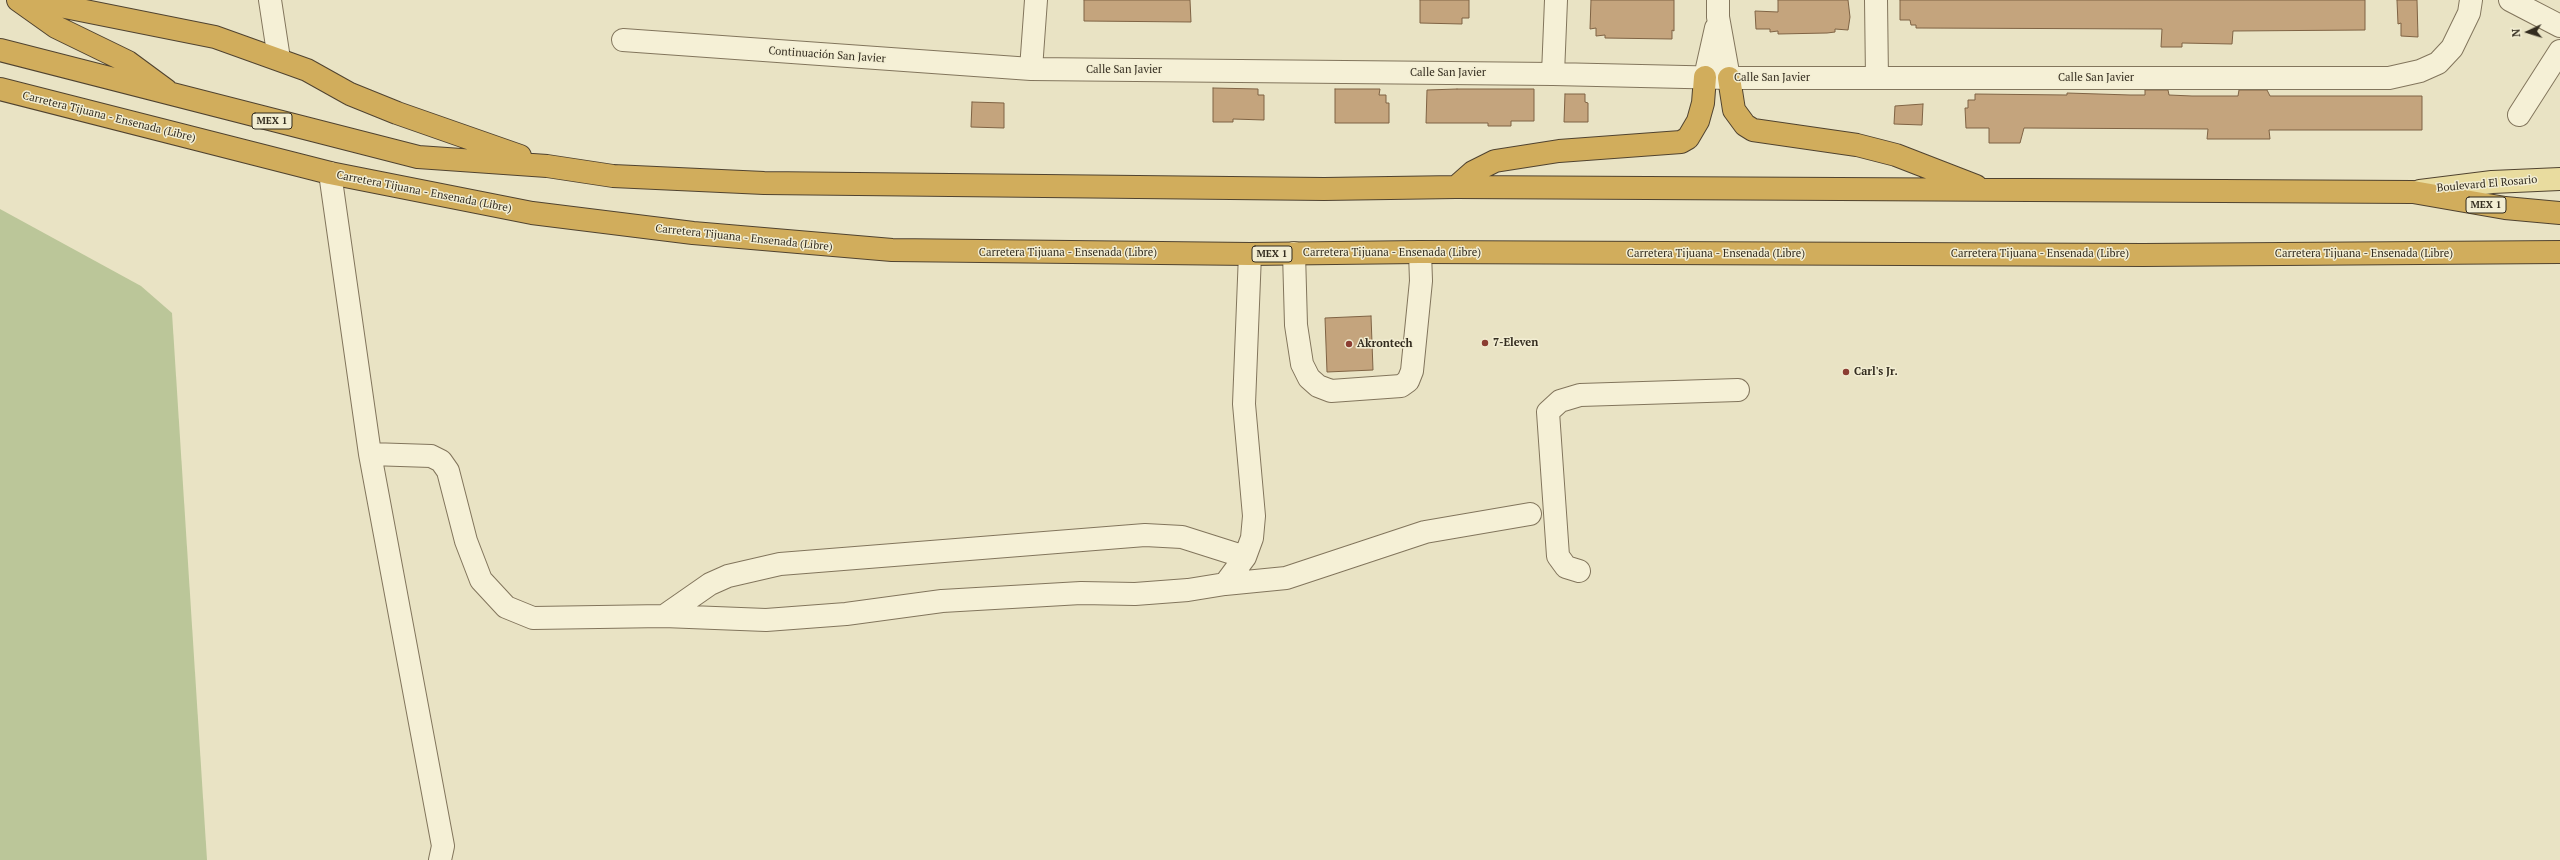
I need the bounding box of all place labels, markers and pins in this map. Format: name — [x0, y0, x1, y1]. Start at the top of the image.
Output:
place label: 7-Eleven — [1493, 336, 1538, 350]
place label: Akrontech — [1357, 337, 1412, 351]
marker: 7-Eleven — [1480, 338, 1490, 348]
marker: Akrontech — [1344, 339, 1354, 349]
place label: Carl's Jr. — [1854, 365, 1898, 379]
marker: Carl's Jr. — [1841, 367, 1851, 377]

